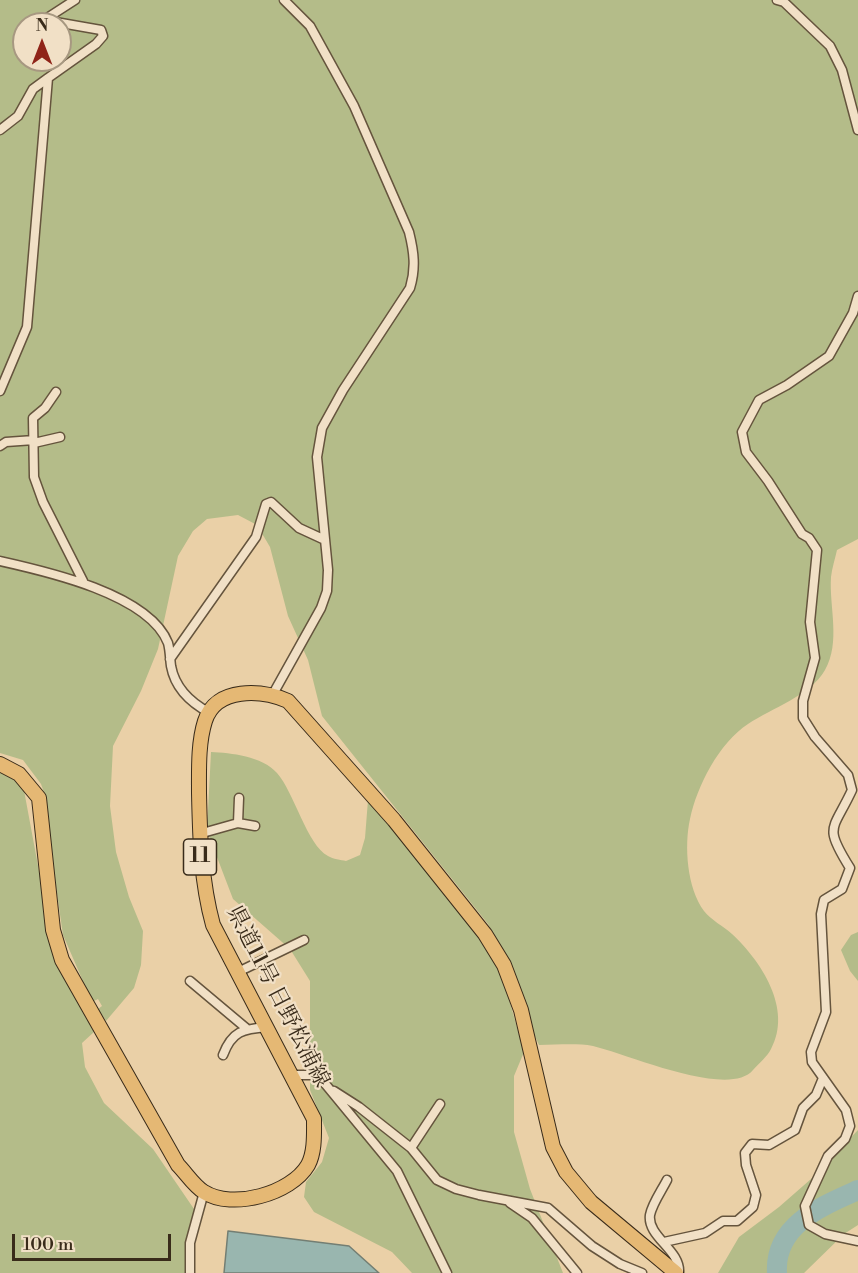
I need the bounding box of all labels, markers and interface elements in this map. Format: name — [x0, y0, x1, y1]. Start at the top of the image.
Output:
north arrow — [12, 12, 72, 72]
text: N — [36, 16, 48, 36]
road number: 11 — [184, 839, 216, 875]
street label: 県道11号 日野松浦線 — [220, 902, 334, 1092]
scale bar — [15, 1222, 174, 1260]
text: 100 m — [23, 1233, 74, 1256]

